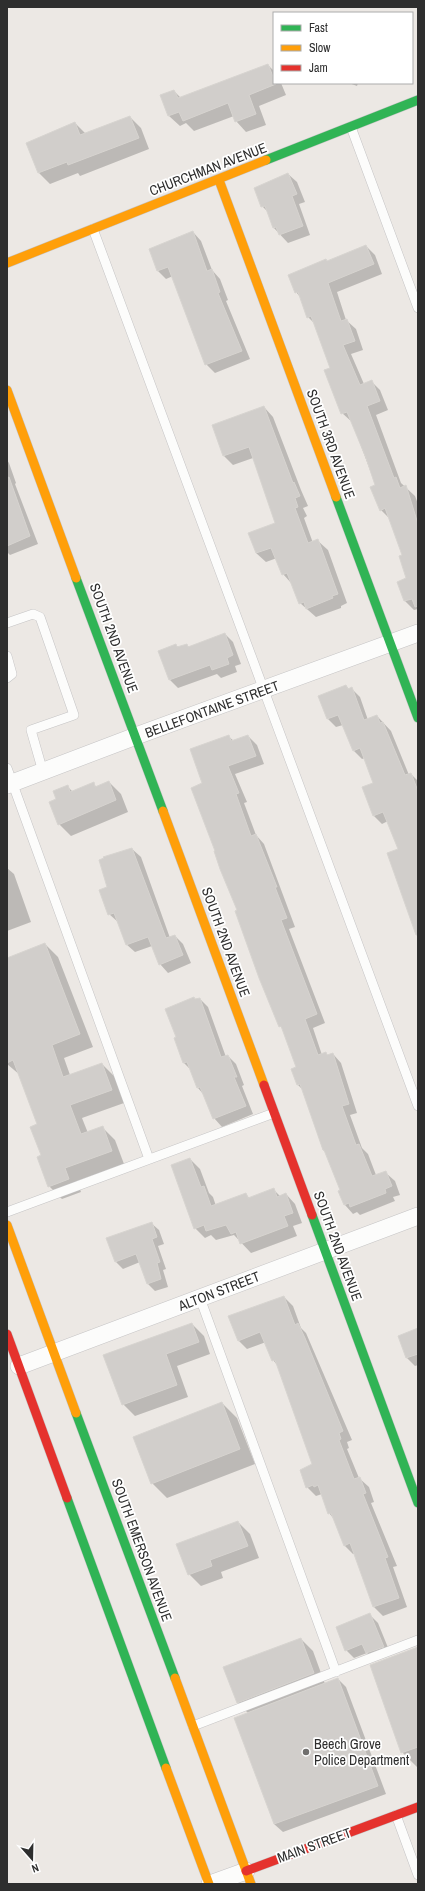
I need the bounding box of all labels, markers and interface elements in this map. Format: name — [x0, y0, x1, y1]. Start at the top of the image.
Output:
legend — [273, 12, 413, 84]
text: Fast — [309, 20, 328, 36]
text: Slow — [309, 40, 331, 56]
text: Jam — [309, 60, 328, 76]
street label: CHURCHMAN AVENUE — [147, 138, 269, 200]
street label: SOUTH 3RD AVENUE — [303, 387, 359, 501]
street label: SOUTH 2ND AVENUE — [86, 581, 142, 695]
street label: BELLEFONTAINE STREET — [142, 676, 282, 742]
street label: SOUTH 2ND AVENUE — [198, 885, 254, 999]
street label: SOUTH 2ND AVENUE — [310, 1189, 366, 1303]
street label: ALTON STREET — [175, 1267, 262, 1315]
street label: SOUTH EMERSON AVENUE — [108, 1476, 176, 1624]
place label: Beech Grove Police Department — [314, 1735, 409, 1769]
marker: Beech Grove Police Department — [301, 1747, 311, 1757]
street label: MAIN STREET — [275, 1823, 353, 1867]
north arrow — [12, 1839, 52, 1879]
text: N — [30, 1861, 41, 1876]

